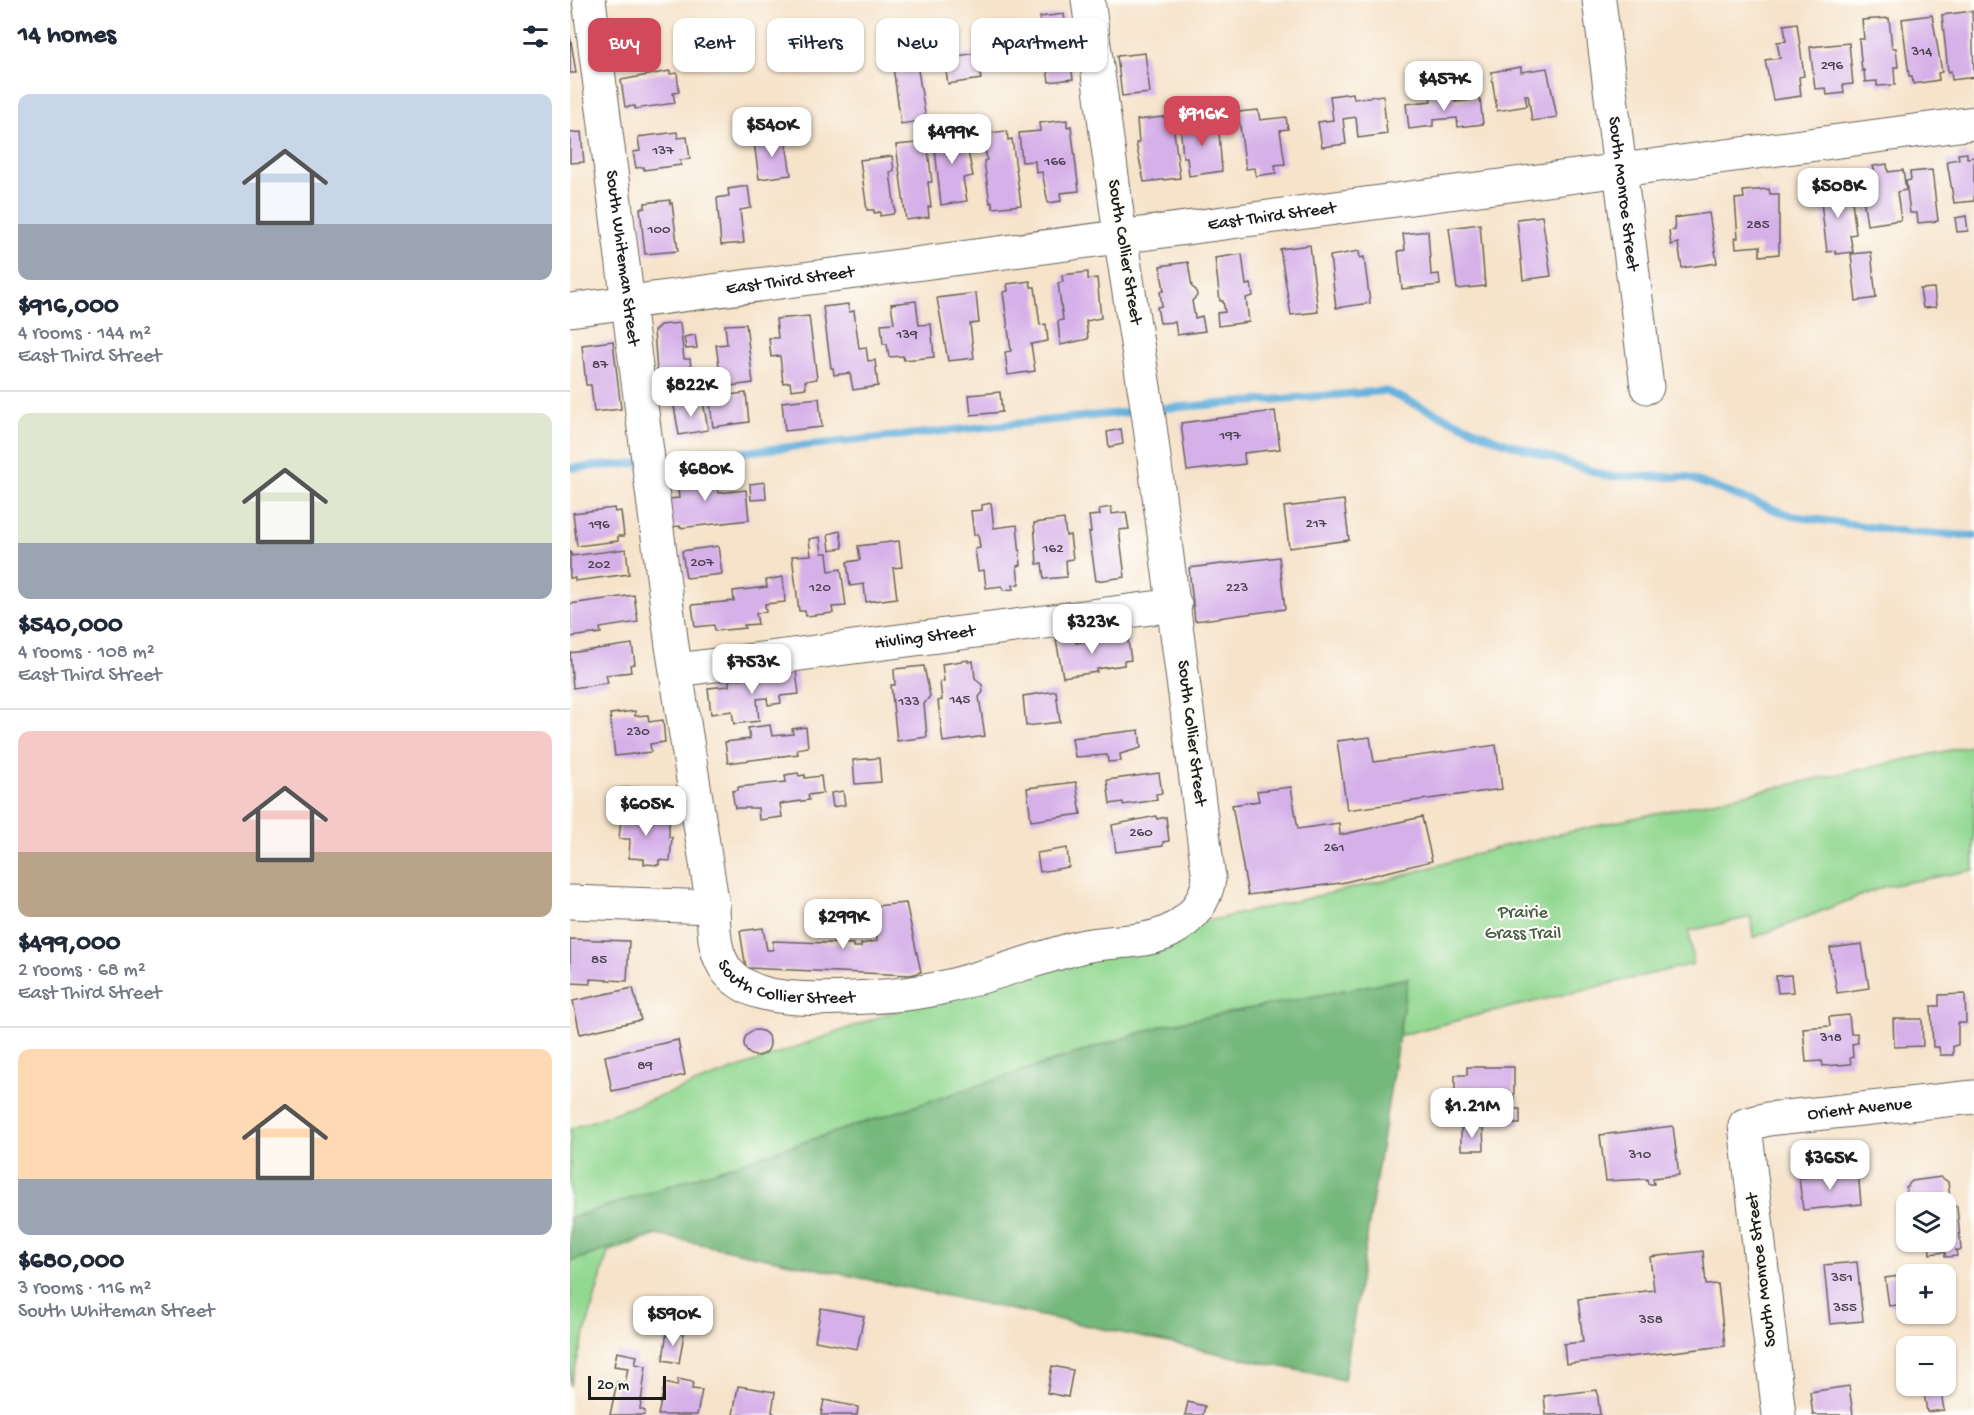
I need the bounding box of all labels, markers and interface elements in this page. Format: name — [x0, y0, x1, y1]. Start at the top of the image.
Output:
chip: Buy — [588, 18, 661, 72]
chip: Rent — [673, 18, 755, 72]
chip: Filters — [767, 18, 864, 72]
chip: New — [876, 18, 959, 72]
chip: Apartment — [971, 18, 1107, 72]
icon: filters — [519, 20, 552, 53]
text: 14 homes — [18, 21, 116, 52]
house number: 314 — [1911, 43, 1932, 61]
house number: 296 — [1821, 57, 1844, 75]
pin: $457K — [1402, 61, 1486, 112]
text: $457K — [1419, 69, 1469, 92]
pin: $916K — [1160, 96, 1244, 147]
text: $916K — [1178, 104, 1226, 127]
pin: $540K — [730, 107, 814, 158]
pin: $499K — [910, 114, 994, 165]
text: $540K — [746, 115, 798, 138]
street label: South Monroe Street — [1603, 115, 1643, 273]
text: $499K — [927, 122, 977, 145]
icon: home — [231, 133, 339, 241]
house number: 137 — [651, 142, 675, 160]
house number: 166 — [1043, 153, 1066, 171]
pin: $508K — [1796, 168, 1880, 219]
street label: South Whiteman Street — [600, 169, 644, 348]
text: $508K — [1812, 176, 1864, 199]
street label: South Collier Street — [1102, 178, 1146, 328]
street label: East Third Street — [1206, 197, 1339, 235]
house number: 285 — [1746, 216, 1770, 234]
house number: 100 — [646, 221, 671, 239]
street label: East Third Street — [725, 262, 857, 300]
text: $916,000 — [18, 292, 119, 323]
text: 4 rooms · 144 m² — [18, 323, 151, 346]
house number: 139 — [895, 326, 918, 344]
text: East Third Street — [18, 346, 161, 369]
house number: 87 — [592, 356, 609, 374]
pin: $822K — [649, 367, 733, 418]
text: $822K — [666, 375, 716, 398]
house number: 197 — [1218, 427, 1242, 445]
pin: $680K — [663, 451, 747, 502]
icon: home — [231, 452, 339, 560]
text: $680K — [679, 459, 731, 482]
house number: 217 — [1305, 515, 1328, 533]
house number: 196 — [587, 516, 610, 534]
house number: 162 — [1041, 540, 1064, 558]
house number: 207 — [690, 554, 715, 572]
house number: 202 — [587, 556, 611, 574]
house number: 120 — [808, 579, 831, 597]
house number: 223 — [1226, 579, 1248, 597]
pin: $323K — [1050, 604, 1134, 655]
text: $540,000 — [18, 611, 123, 642]
text: $323K — [1067, 612, 1117, 635]
street label: Hivling Street — [873, 620, 978, 655]
text: 4 rooms · 108 m² — [18, 642, 155, 665]
pin: $753K — [710, 644, 794, 695]
text: $753K — [726, 652, 778, 675]
street label: South Collier Street — [1172, 659, 1211, 809]
text: East Third Street — [18, 665, 161, 688]
house number: 145 — [948, 691, 971, 709]
house number: 133 — [897, 693, 920, 711]
house number: 230 — [626, 723, 650, 741]
icon: home — [231, 770, 339, 878]
pin: $605K — [604, 786, 688, 837]
text: $605K — [620, 794, 672, 817]
house number: 260 — [1129, 824, 1153, 842]
house number: 261 — [1323, 839, 1345, 857]
pin: $299K — [801, 899, 885, 950]
park label: Prairie Grass Trail — [1485, 903, 1561, 945]
text: $299K — [818, 907, 868, 930]
text: $499,000 — [18, 929, 121, 960]
house number: 85 — [591, 951, 607, 969]
street label: South Collier Street — [712, 956, 857, 1009]
text: 2 rooms · 68 m² — [18, 960, 146, 983]
text: East Third Street — [18, 983, 161, 1006]
house number: 318 — [1819, 1029, 1842, 1047]
house number: 89 — [637, 1057, 653, 1075]
icon: home — [231, 1088, 339, 1196]
pin: $1.21M — [1423, 1088, 1521, 1139]
street label: Orient Avenue — [1807, 1093, 1914, 1125]
text: $1.21M — [1444, 1096, 1500, 1119]
pin: $365K — [1788, 1140, 1872, 1191]
house number: 310 — [1628, 1146, 1652, 1164]
text: $365K — [1804, 1148, 1856, 1171]
street label: South Monroe Street — [1742, 1190, 1782, 1348]
map controls — [1896, 1192, 1956, 1396]
button: layers — [1896, 1192, 1956, 1252]
text: $680,000 — [18, 1247, 124, 1278]
button: + — [1896, 1264, 1956, 1324]
house number: 351 — [1830, 1269, 1853, 1287]
text: 3 rooms · 116 m² — [18, 1278, 151, 1301]
pin: $590K — [631, 1296, 715, 1347]
house number: 355 — [1832, 1299, 1857, 1317]
text: South Whiteman Street — [18, 1301, 214, 1324]
text: $590K — [647, 1304, 699, 1327]
house number: 358 — [1638, 1311, 1663, 1329]
button: − — [1896, 1336, 1956, 1396]
scale bar — [588, 1373, 666, 1400]
text: 20 m — [597, 1377, 629, 1396]

